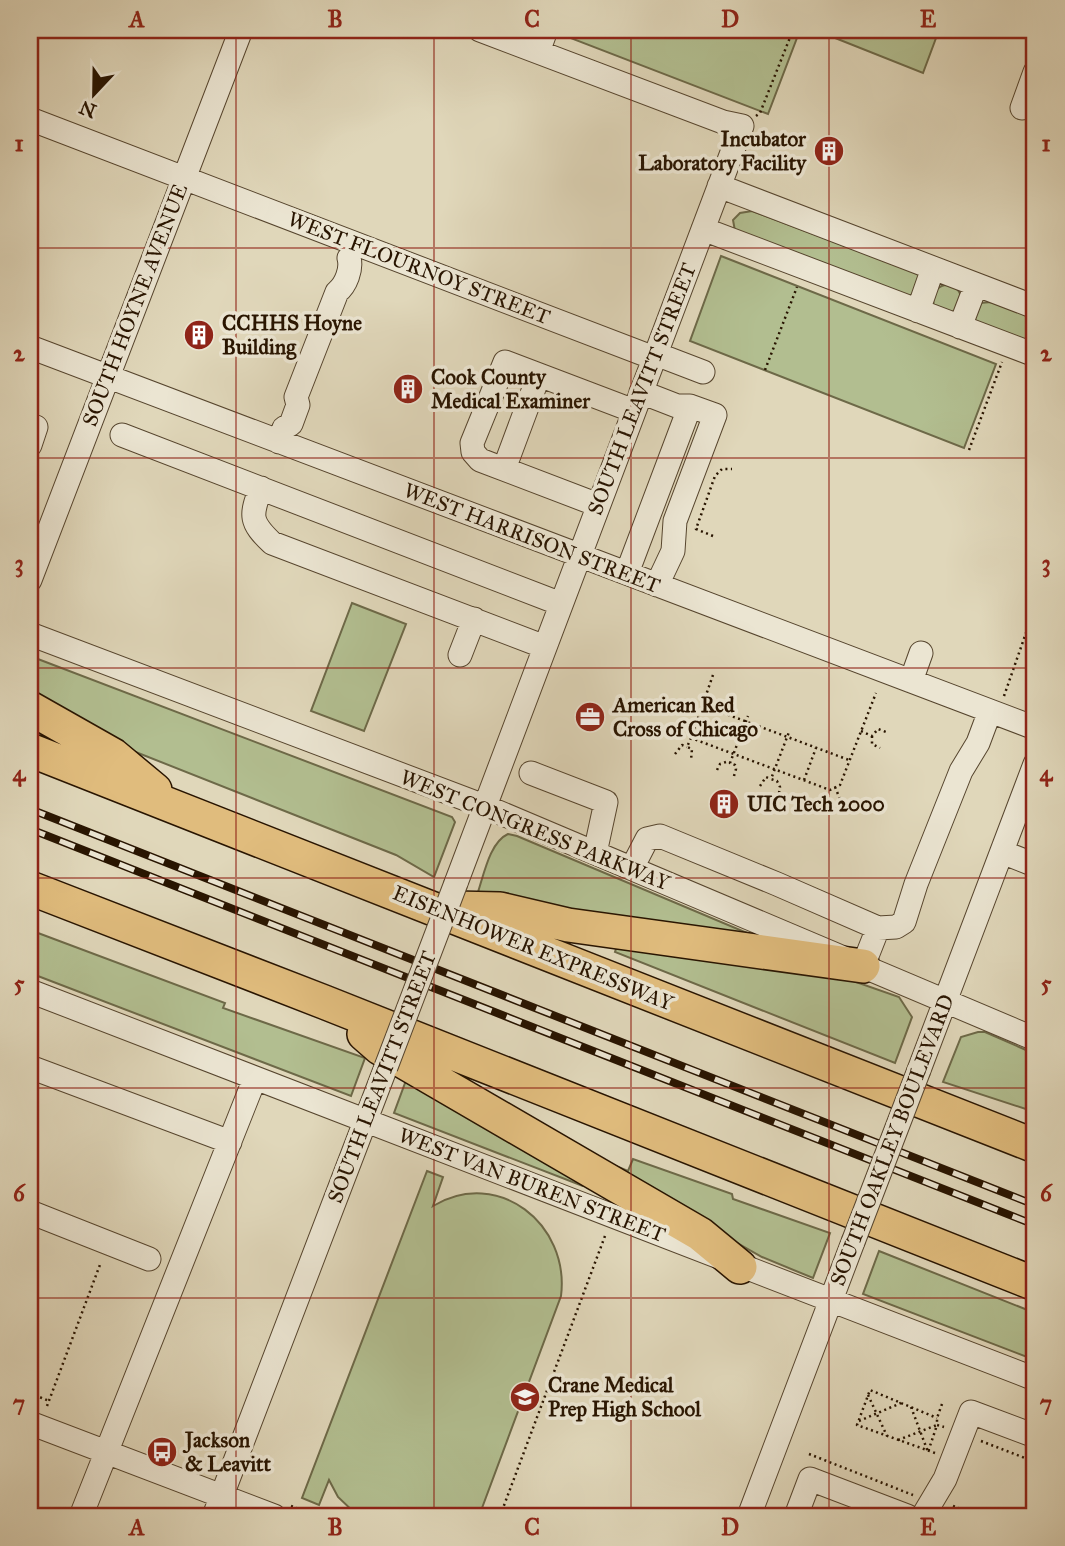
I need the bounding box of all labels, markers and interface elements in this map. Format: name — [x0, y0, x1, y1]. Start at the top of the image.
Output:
text: A — [127, 5, 145, 33]
text: B — [327, 5, 343, 33]
text: C — [524, 5, 540, 33]
text: D — [721, 5, 739, 33]
text: E — [920, 5, 937, 33]
north arrow — [60, 60, 130, 130]
text: N — [76, 96, 100, 123]
place label: Incubator Laboratory Facility — [638, 126, 807, 176]
text: 1 — [14, 129, 24, 157]
text: 1 — [1041, 129, 1051, 157]
building icon: Incubator Laboratory Facility — [812, 134, 846, 168]
street label: SOUTH HOYNE AVENUE — [77, 180, 193, 430]
street label: WEST FLOURNOY STREET — [284, 206, 554, 330]
street label: SOUTH LEAVITT STREET — [582, 259, 702, 519]
place label: CCHHS Hoyne Building — [222, 310, 362, 360]
building icon: CCHHS Hoyne Building — [182, 318, 216, 352]
text: 2 — [13, 339, 25, 367]
text: 2 — [1040, 339, 1052, 367]
place label: Cook County Medical Examiner — [431, 364, 591, 414]
building icon: Cook County Medical Examiner — [391, 372, 425, 406]
street label: WEST HARRISON STREET — [400, 477, 664, 599]
text: 3 — [14, 549, 24, 578]
text: 3 — [1041, 549, 1051, 578]
place label: American Red Cross of Chicago — [611, 692, 758, 742]
office icon: American Red Cross of Chicago — [573, 700, 607, 734]
text: 4 — [13, 759, 27, 787]
text: 4 — [1040, 759, 1054, 787]
street label: WEST CONGRESS PARKWAY — [396, 764, 674, 896]
building icon: UIC Tech 2000 — [707, 787, 741, 821]
place label: UIC Tech 2000 — [747, 791, 885, 817]
street label: EISENHOWER EXPRESSWAY — [389, 880, 678, 1017]
street label: SOUTH LEAVITT STREET — [322, 947, 442, 1207]
text: 5 — [14, 969, 25, 997]
text: 5 — [1041, 969, 1052, 997]
street label: SOUTH OAKLEY BOULEVARD — [824, 991, 960, 1289]
street label: WEST VAN BUREN STREET — [395, 1122, 669, 1248]
text: 6 — [13, 1179, 26, 1207]
text: 6 — [1040, 1179, 1053, 1207]
place label: Crane Medical Prep High School — [548, 1372, 702, 1422]
school or university icon: Crane Medical Prep High School — [508, 1380, 542, 1414]
text: 7 — [13, 1389, 25, 1417]
text: 7 — [1040, 1389, 1052, 1417]
place label: Jackson & Leavitt — [182, 1427, 272, 1477]
bus stop icon: Jackson & Leavitt — [145, 1435, 179, 1469]
text: A — [127, 1513, 145, 1541]
text: B — [327, 1513, 343, 1541]
text: C — [524, 1513, 540, 1541]
text: D — [721, 1513, 739, 1541]
text: E — [920, 1513, 937, 1541]

